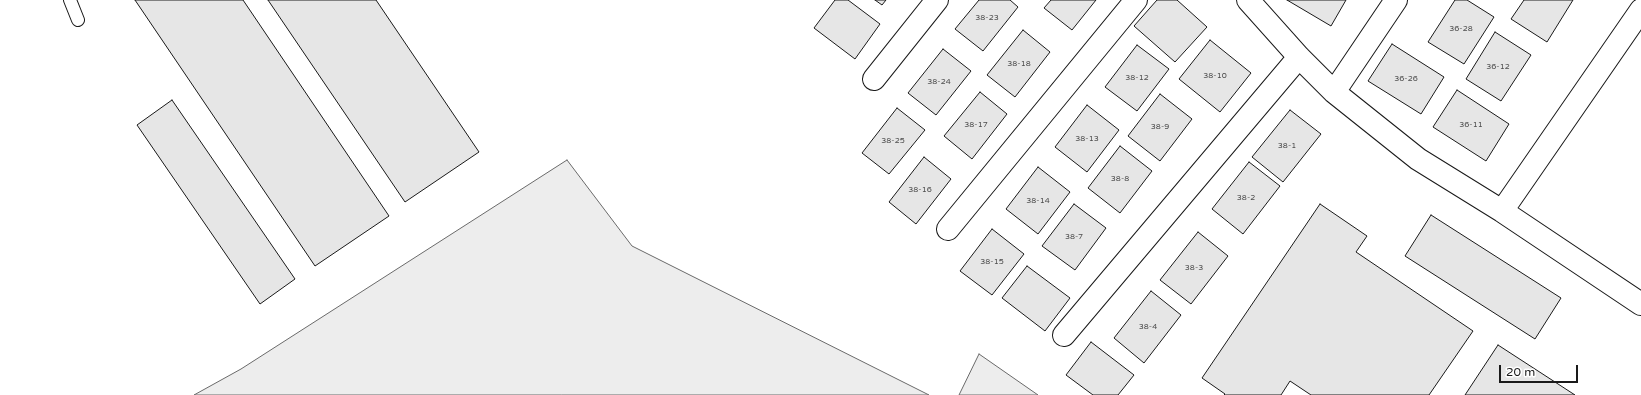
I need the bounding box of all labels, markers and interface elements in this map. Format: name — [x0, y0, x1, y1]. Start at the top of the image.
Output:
house number: 38-23 — [975, 13, 999, 23]
house number: 36-28 — [1449, 24, 1473, 34]
house number: 38-18 — [1007, 59, 1031, 69]
house number: 36-12 — [1486, 62, 1510, 72]
house number: 38-10 — [1203, 71, 1227, 81]
house number: 38-12 — [1125, 73, 1149, 83]
house number: 36-26 — [1394, 74, 1418, 84]
house number: 38-24 — [927, 77, 951, 87]
house number: 38-17 — [964, 120, 988, 130]
house number: 36-11 — [1459, 120, 1483, 130]
house number: 38-9 — [1151, 122, 1169, 132]
house number: 38-13 — [1075, 134, 1099, 144]
house number: 38-25 — [881, 136, 905, 146]
house number: 38-1 — [1278, 141, 1296, 151]
house number: 38-8 — [1111, 174, 1129, 184]
house number: 38-16 — [908, 185, 932, 195]
house number: 38-2 — [1237, 193, 1255, 203]
house number: 38-14 — [1026, 196, 1050, 206]
house number: 38-7 — [1065, 232, 1083, 242]
house number: 38-15 — [980, 257, 1004, 267]
house number: 38-3 — [1185, 263, 1203, 273]
house number: 38-4 — [1139, 322, 1157, 332]
scale bar — [1501, 357, 1580, 383]
text: 20 m — [1506, 365, 1535, 379]

